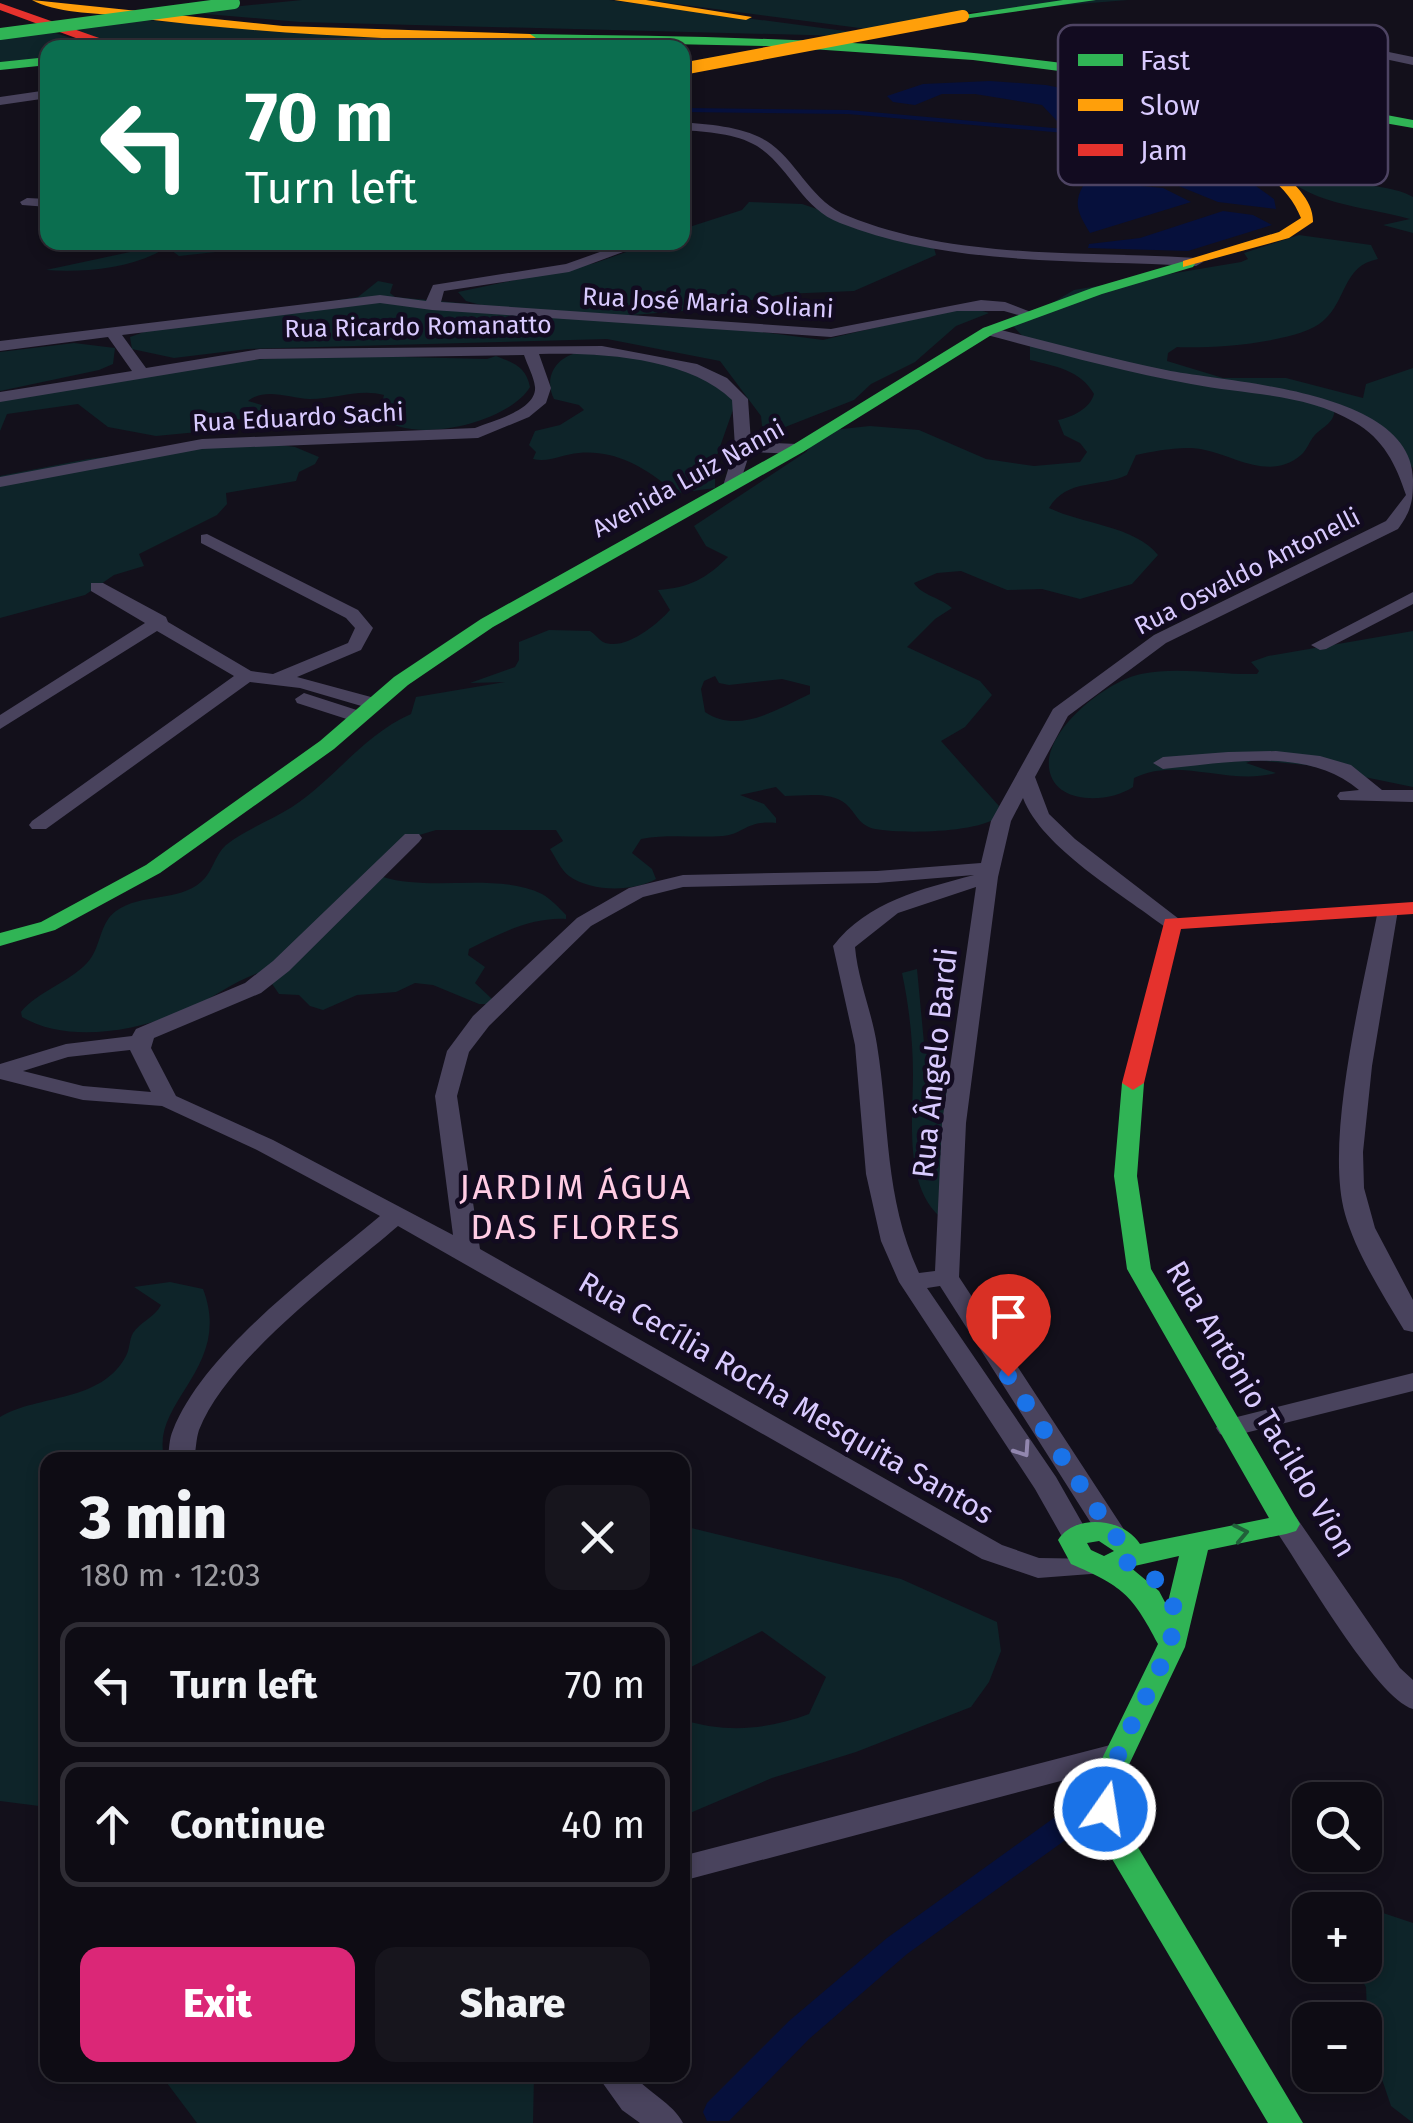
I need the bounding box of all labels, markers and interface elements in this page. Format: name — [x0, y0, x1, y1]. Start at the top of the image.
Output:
legend — [1058, 25, 1388, 185]
text: Fast — [1140, 44, 1191, 77]
text: 70 m — [245, 76, 394, 160]
icon: left — [80, 80, 210, 210]
text: Slow — [1140, 89, 1200, 122]
text: Jam — [1140, 134, 1188, 167]
text: Turn left — [245, 161, 417, 215]
street label: Rua José Maria Soliani — [581, 281, 835, 325]
street label: Rua Ricardo Romanatto — [284, 310, 552, 344]
street label: Rua Eduardo Sachi — [191, 397, 405, 439]
street label: Avenida Luiz Nanni — [587, 414, 790, 544]
street label: Rua Osvaldo Antonelli — [1130, 502, 1365, 642]
street label: Rua Ângelo Bardi — [905, 946, 965, 1180]
district label: JARDIM ÁGUA DAS FLORES — [459, 1166, 693, 1248]
street label: Rua Antônio Tacildo Vion — [1158, 1254, 1364, 1564]
street label: Rua Cecília Rocha Mesquita Santos — [572, 1264, 1000, 1532]
pin — [966, 1274, 1051, 1377]
icon: arrive — [981, 1289, 1036, 1344]
one-way arrow — [1011, 1440, 1030, 1458]
text: 3 min — [80, 1482, 227, 1554]
button: close — [545, 1485, 650, 1590]
one-way arrow — [1232, 1524, 1249, 1545]
text: 180 m · 12:03 — [80, 1556, 261, 1594]
icon: left — [85, 1657, 140, 1712]
text: Turn left — [170, 1662, 317, 1708]
text: 70 m — [565, 1662, 645, 1708]
position arrow — [1053, 1757, 1157, 1861]
map controls — [1292, 1782, 1382, 2092]
button: search — [1292, 1782, 1382, 1872]
icon: ahead — [85, 1797, 140, 1852]
text: Continue — [170, 1802, 325, 1848]
text: 40 m — [561, 1802, 645, 1848]
button: + — [1292, 1892, 1382, 1982]
button: Exit — [80, 1947, 355, 2062]
button: Share — [375, 1947, 650, 2062]
button: − — [1292, 2002, 1382, 2092]

